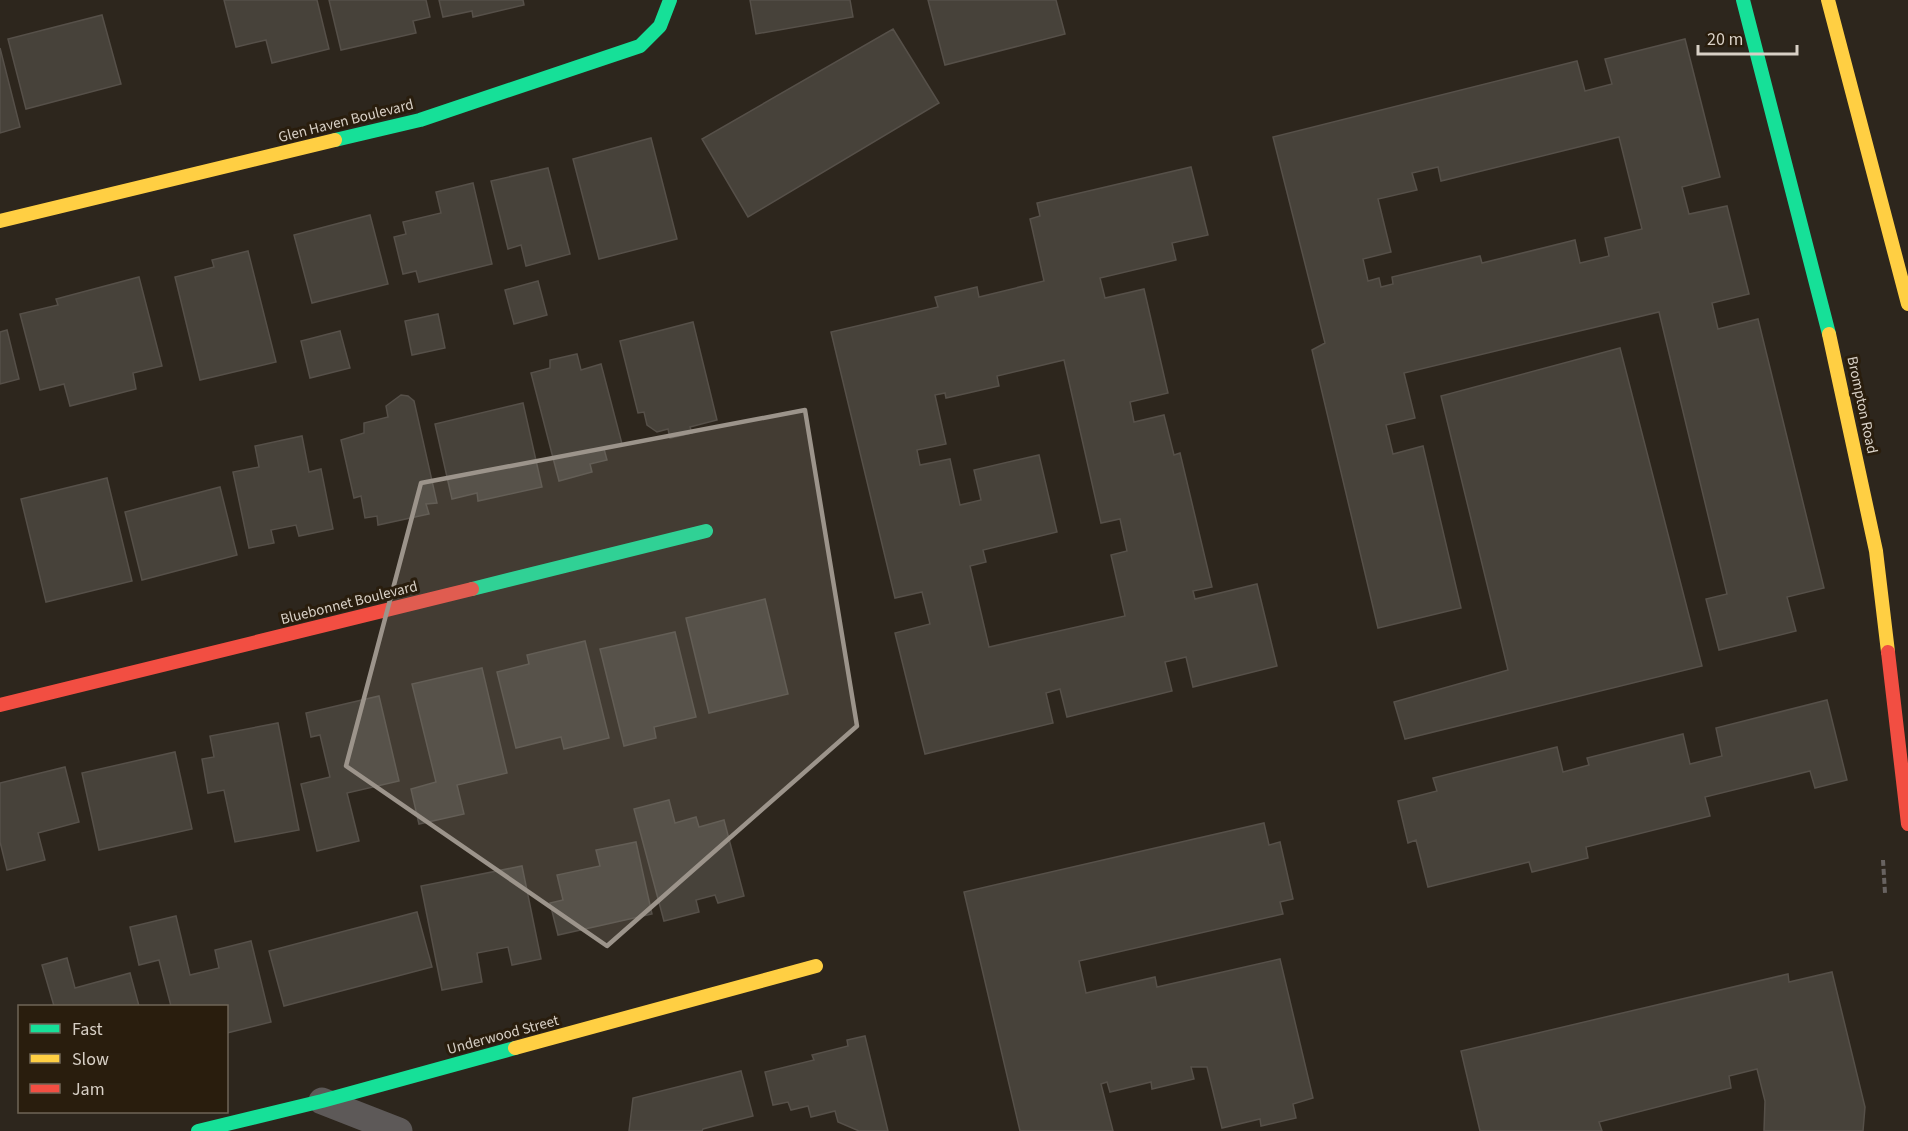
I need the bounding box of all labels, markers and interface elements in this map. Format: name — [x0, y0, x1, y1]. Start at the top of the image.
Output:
scale bar — [1698, 18, 1797, 56]
text: 20 m — [1707, 27, 1743, 52]
street label: Glen Haven Boulevard — [276, 94, 416, 148]
street label: Brompton Road — [1841, 354, 1883, 456]
street label: Bluebonnet Boulevard — [278, 576, 420, 630]
legend — [18, 1005, 228, 1113]
street label: Underwood Street — [445, 1010, 561, 1060]
text: Fast — [72, 1017, 103, 1042]
text: Slow — [72, 1047, 109, 1072]
text: Jam — [72, 1077, 105, 1102]

